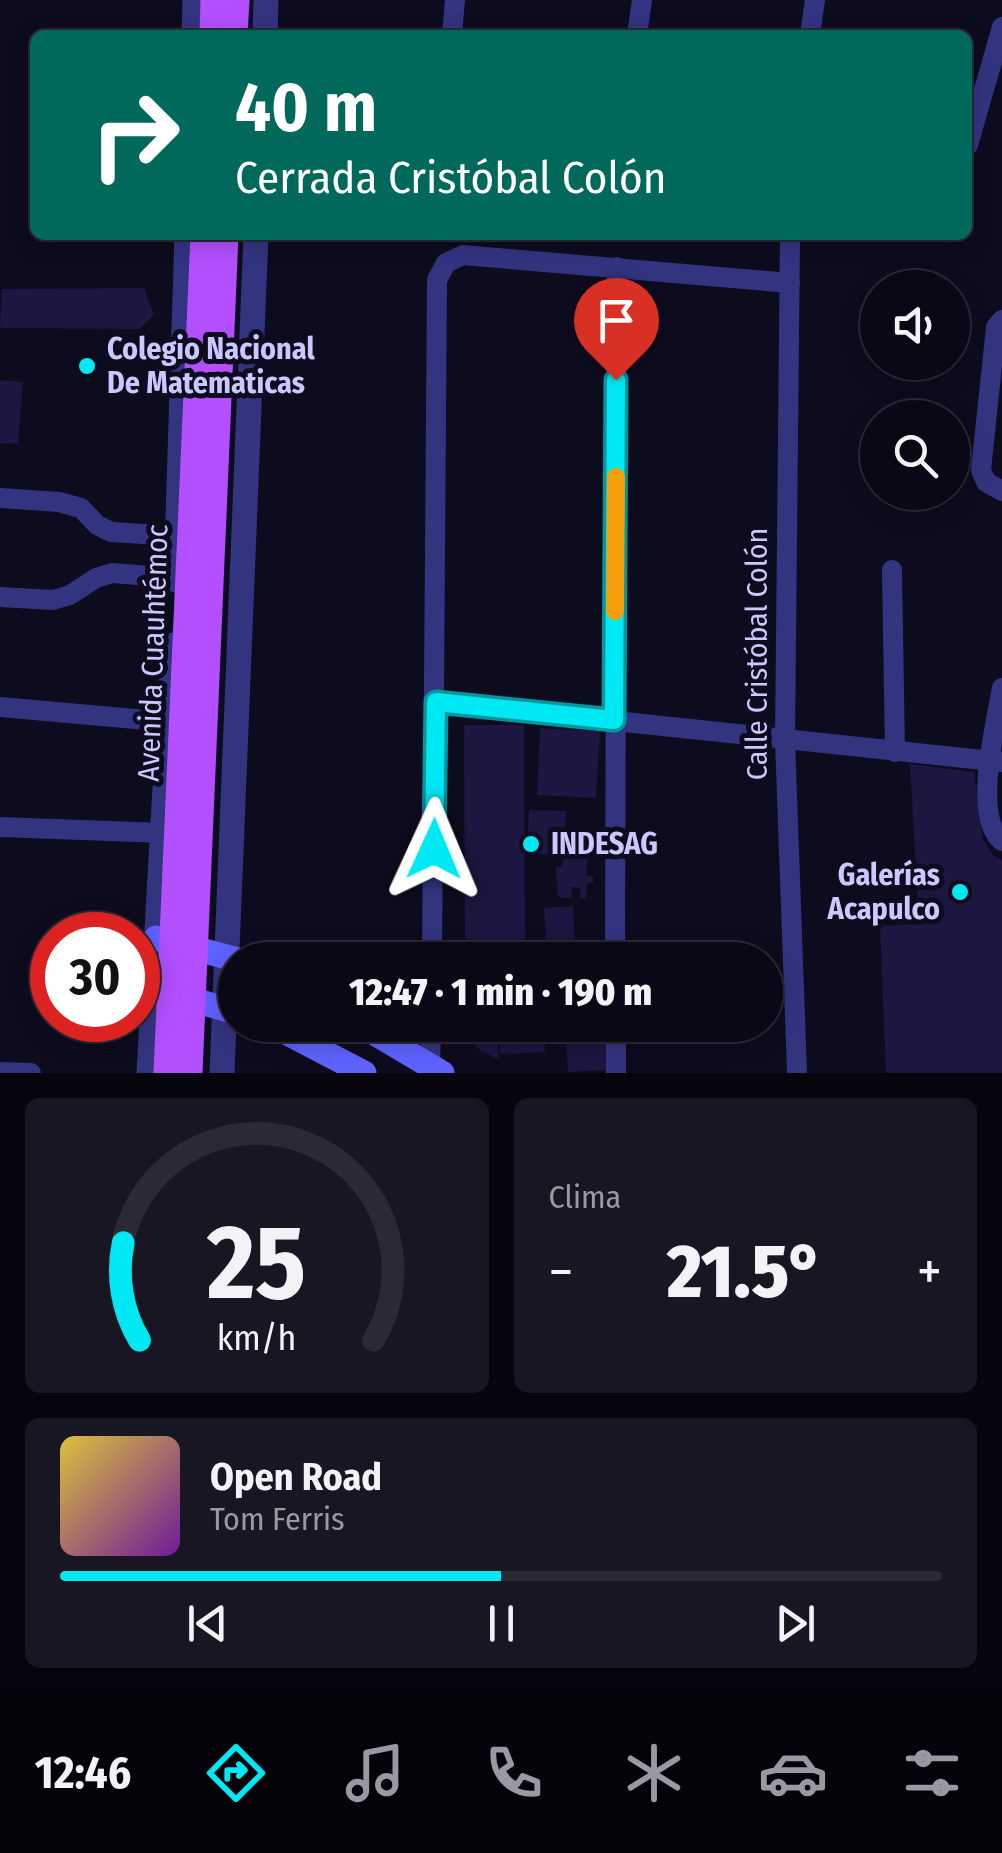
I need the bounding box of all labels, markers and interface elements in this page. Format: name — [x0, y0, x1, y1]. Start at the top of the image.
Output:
text: 40 m — [235, 66, 377, 150]
icon: right — [70, 70, 200, 200]
text: Cerrada Cristóbal Colón — [235, 151, 666, 205]
map controls — [860, 270, 970, 510]
button: sound — [860, 270, 970, 380]
pin — [574, 278, 659, 381]
icon: arrive — [589, 293, 644, 348]
place label: Colegio Nacional De Matematicas — [107, 331, 315, 401]
marker: Colegio Nacional De Matematicas — [76, 355, 98, 377]
button: search — [860, 400, 970, 510]
street label: Avenida Cuauhtémoc — [131, 524, 175, 782]
street label: Calle Cristóbal Colón — [739, 528, 775, 780]
position arrow — [382, 797, 486, 901]
place label: INDESAG — [551, 826, 658, 862]
marker: INDESAG — [520, 833, 542, 855]
place label: Galerías Acapulco — [827, 857, 940, 927]
marker: Galerías Acapulco — [949, 881, 971, 903]
speed limit sign: 30 — [30, 912, 160, 1042]
text: 12:47 · 1 min · 190 m — [349, 969, 652, 1015]
text: Clima — [549, 1178, 621, 1216]
text: 25 — [206, 1201, 306, 1326]
text: 21.5° — [667, 1227, 823, 1317]
text: − — [549, 1239, 573, 1305]
text: + — [917, 1239, 942, 1305]
text: km/h — [217, 1317, 297, 1359]
text: Open Road — [210, 1454, 382, 1500]
text: Tom Ferris — [210, 1500, 345, 1538]
icon: previous — [180, 1596, 235, 1651]
icon: pause — [474, 1596, 529, 1651]
icon: next — [768, 1596, 823, 1651]
icon: directions — [201, 1738, 271, 1808]
icon: music — [340, 1738, 410, 1808]
icon: phone — [479, 1738, 549, 1808]
icon: climate — [619, 1738, 689, 1808]
icon: car — [758, 1738, 828, 1808]
icon: filters — [897, 1738, 967, 1808]
text: 12:46 — [35, 1746, 131, 1800]

